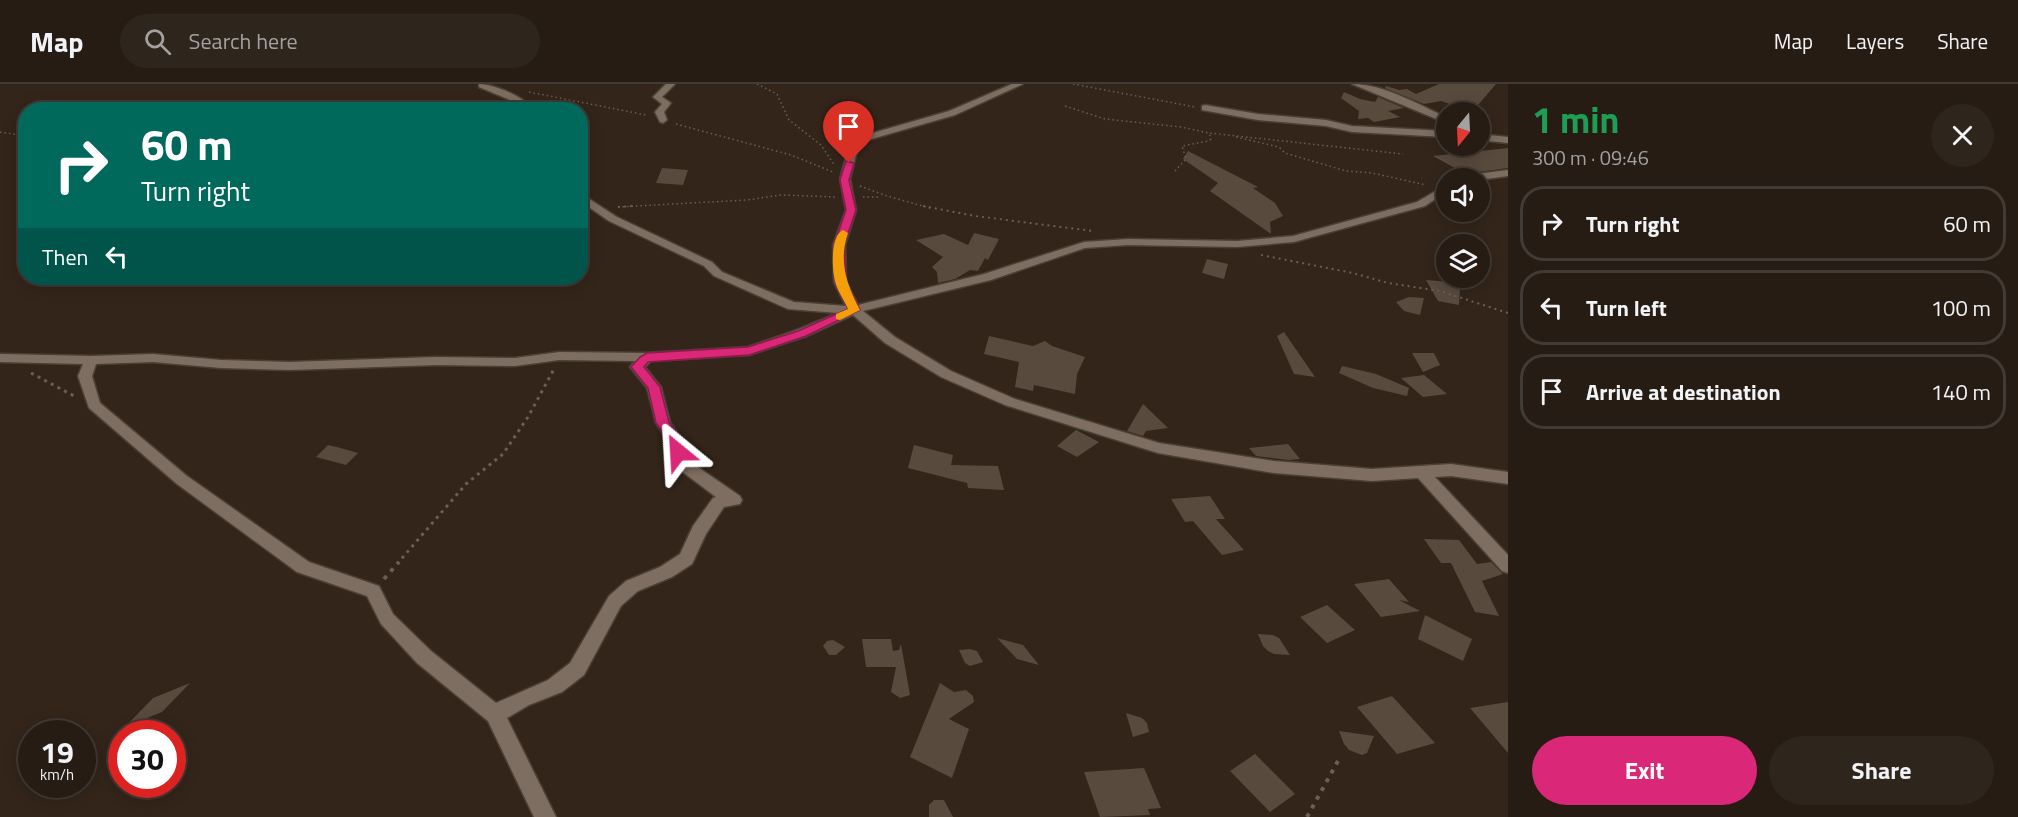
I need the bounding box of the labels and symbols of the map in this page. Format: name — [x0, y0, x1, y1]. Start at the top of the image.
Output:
pin — [823, 101, 874, 163]
north arrow — [1436, 102, 1490, 156]
position arrow — [646, 420, 710, 484]
speed limit sign: 30 — [108, 720, 186, 798]

